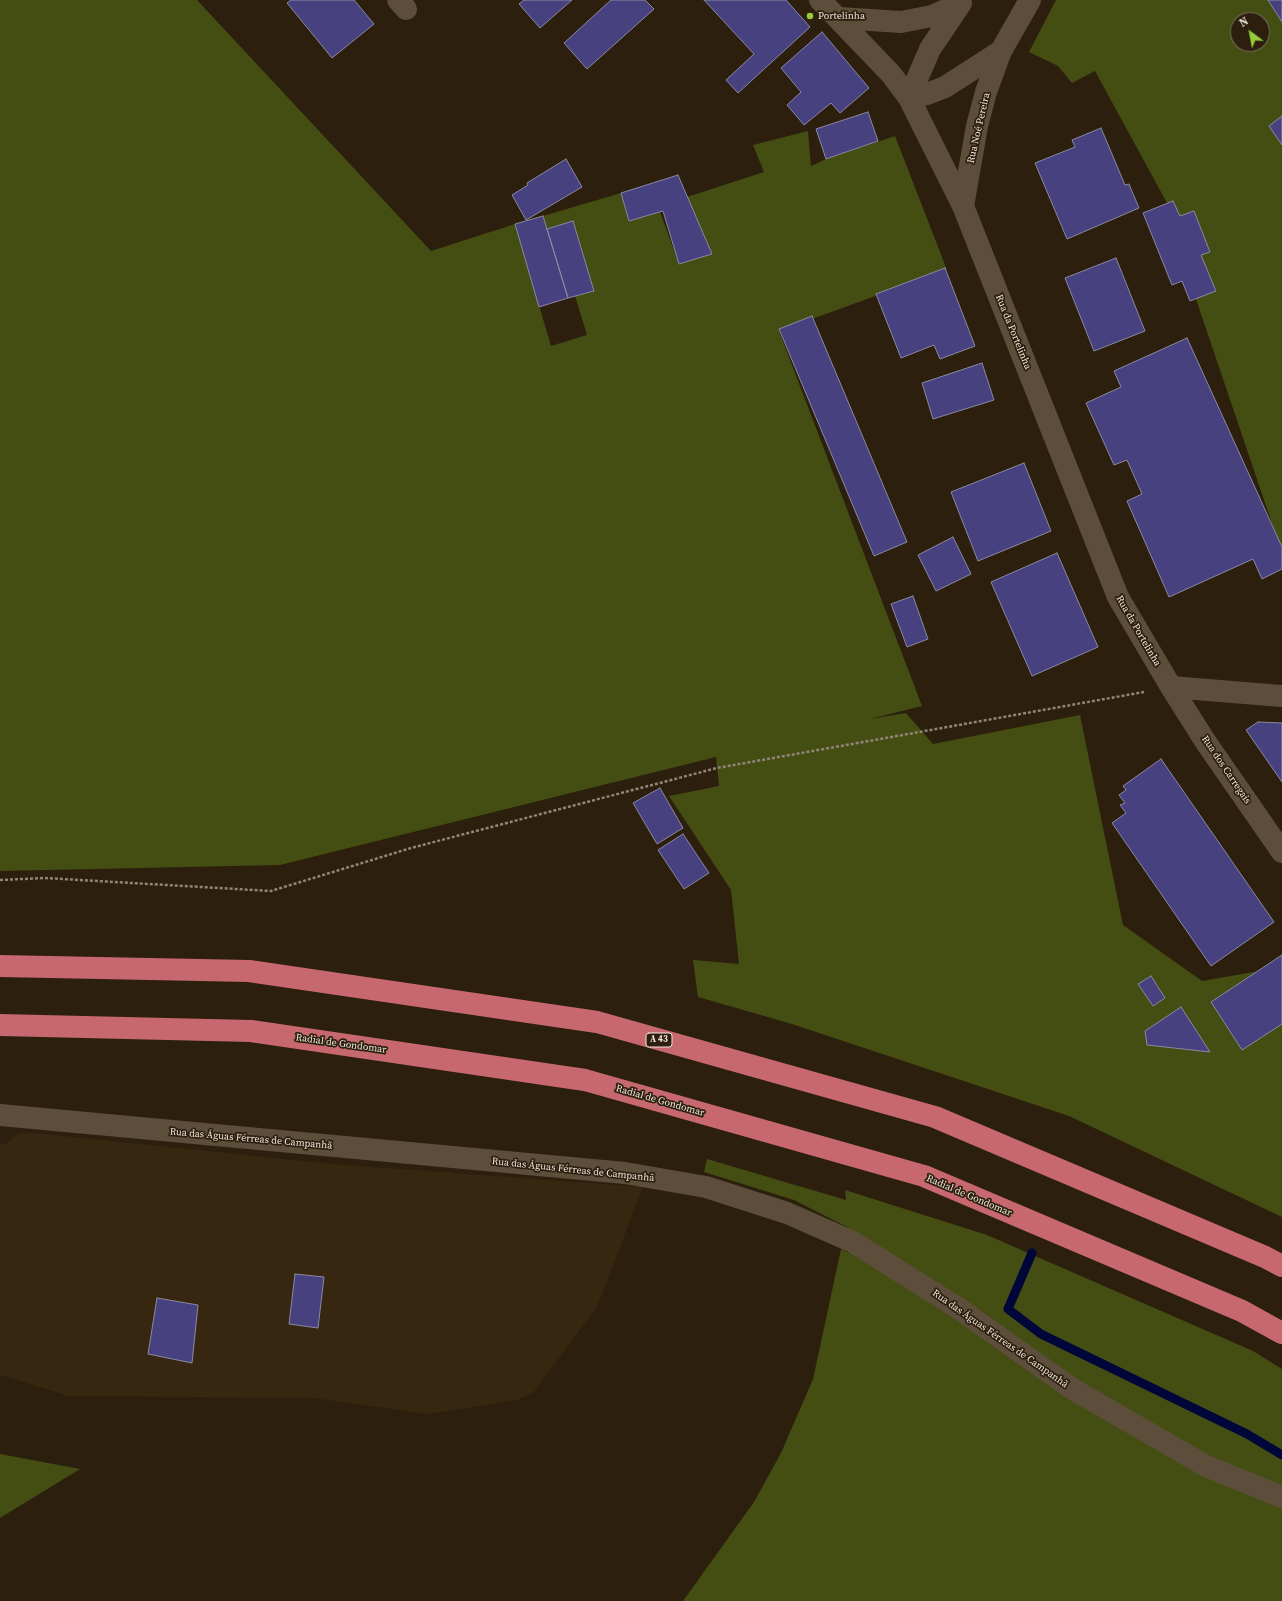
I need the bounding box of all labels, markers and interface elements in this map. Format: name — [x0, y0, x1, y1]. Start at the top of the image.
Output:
place label: Portelinha — [818, 10, 865, 22]
marker: Portelinha — [805, 11, 815, 21]
north arrow — [1230, 12, 1270, 52]
text: N — [1237, 14, 1251, 31]
street label: Rua Noé Pereira — [965, 92, 993, 164]
street label: Rua da Portelinha — [993, 293, 1033, 371]
street label: Rua da Portelinha — [1113, 594, 1163, 668]
street label: Rua dos Carregais — [1199, 734, 1253, 806]
street label: Radial de Gondomar — [295, 1032, 387, 1056]
road number: A 43 — [646, 1033, 672, 1047]
street label: Radial de Gondomar — [614, 1083, 706, 1119]
street label: Rua das Águas Férreas de Campanhã — [169, 1126, 333, 1152]
street label: Rua das Águas Férreas de Campanhã — [491, 1155, 655, 1185]
street label: Radial de Gondomar — [925, 1173, 1013, 1219]
street label: Rua das Águas Férreas de Campanhã — [930, 1287, 1070, 1391]

